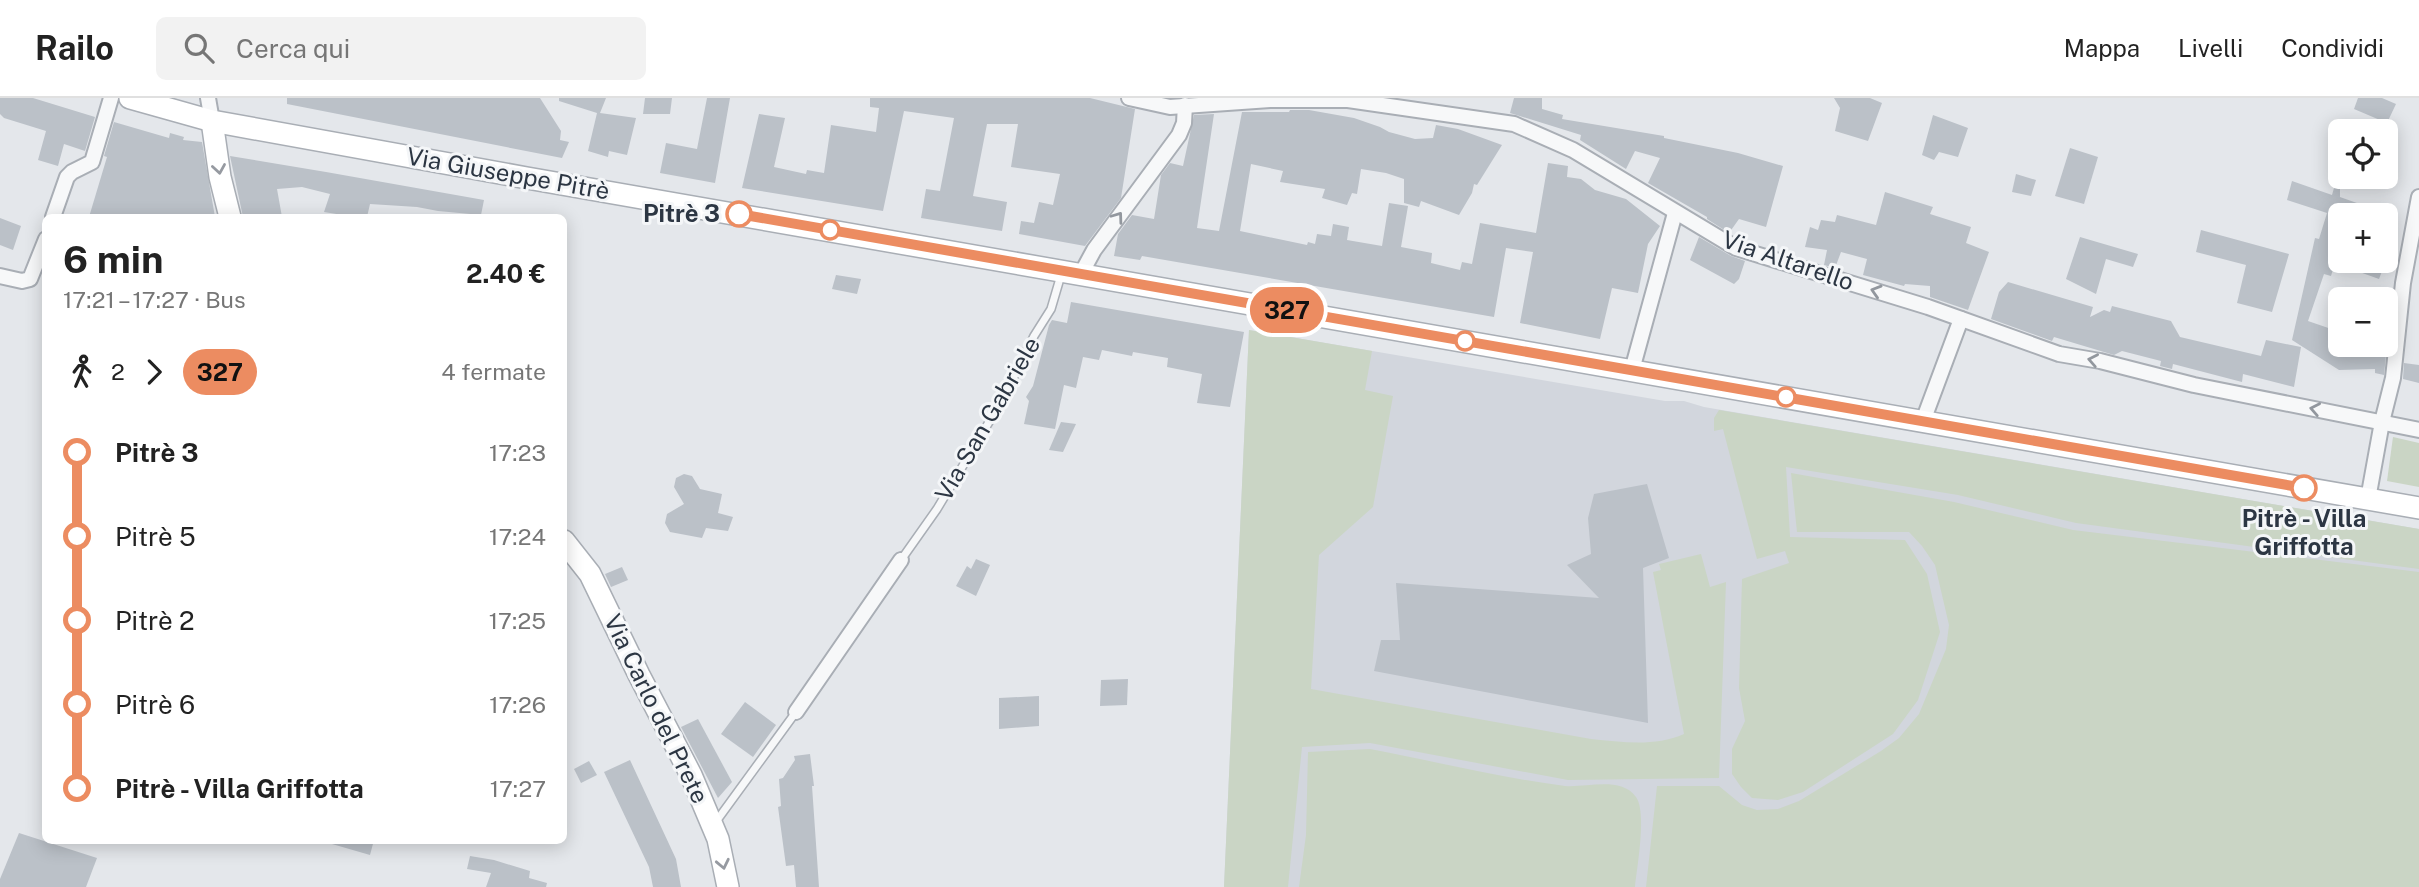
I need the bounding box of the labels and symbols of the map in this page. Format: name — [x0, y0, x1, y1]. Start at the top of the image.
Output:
street label: Via Giuseppe Pitrè — [405, 141, 612, 205]
one-way arrow — [211, 163, 226, 175]
place label: Pitrè 3 — [643, 199, 720, 227]
marker: Pitrè 3 — [726, 201, 752, 227]
one-way arrow — [1110, 212, 1122, 225]
unlabelled marker — [820, 220, 840, 240]
street label: Via Altarello — [1719, 225, 1858, 296]
one-way arrow — [1870, 285, 1882, 300]
line badge: 327 — [1247, 287, 1327, 333]
unlabelled marker — [1455, 331, 1475, 351]
street label: Via San Gabriele — [929, 332, 1045, 505]
one-way arrow — [2087, 354, 2099, 369]
unlabelled marker — [1776, 387, 1796, 407]
one-way arrow — [2309, 403, 2321, 418]
marker: Pitrè - Villa Griffotta — [2291, 475, 2317, 501]
place label: Pitrè - Villa Griffotta — [2242, 504, 2366, 560]
street label: Via Carlo del Prete — [599, 609, 715, 808]
one-way arrow — [715, 858, 730, 870]

